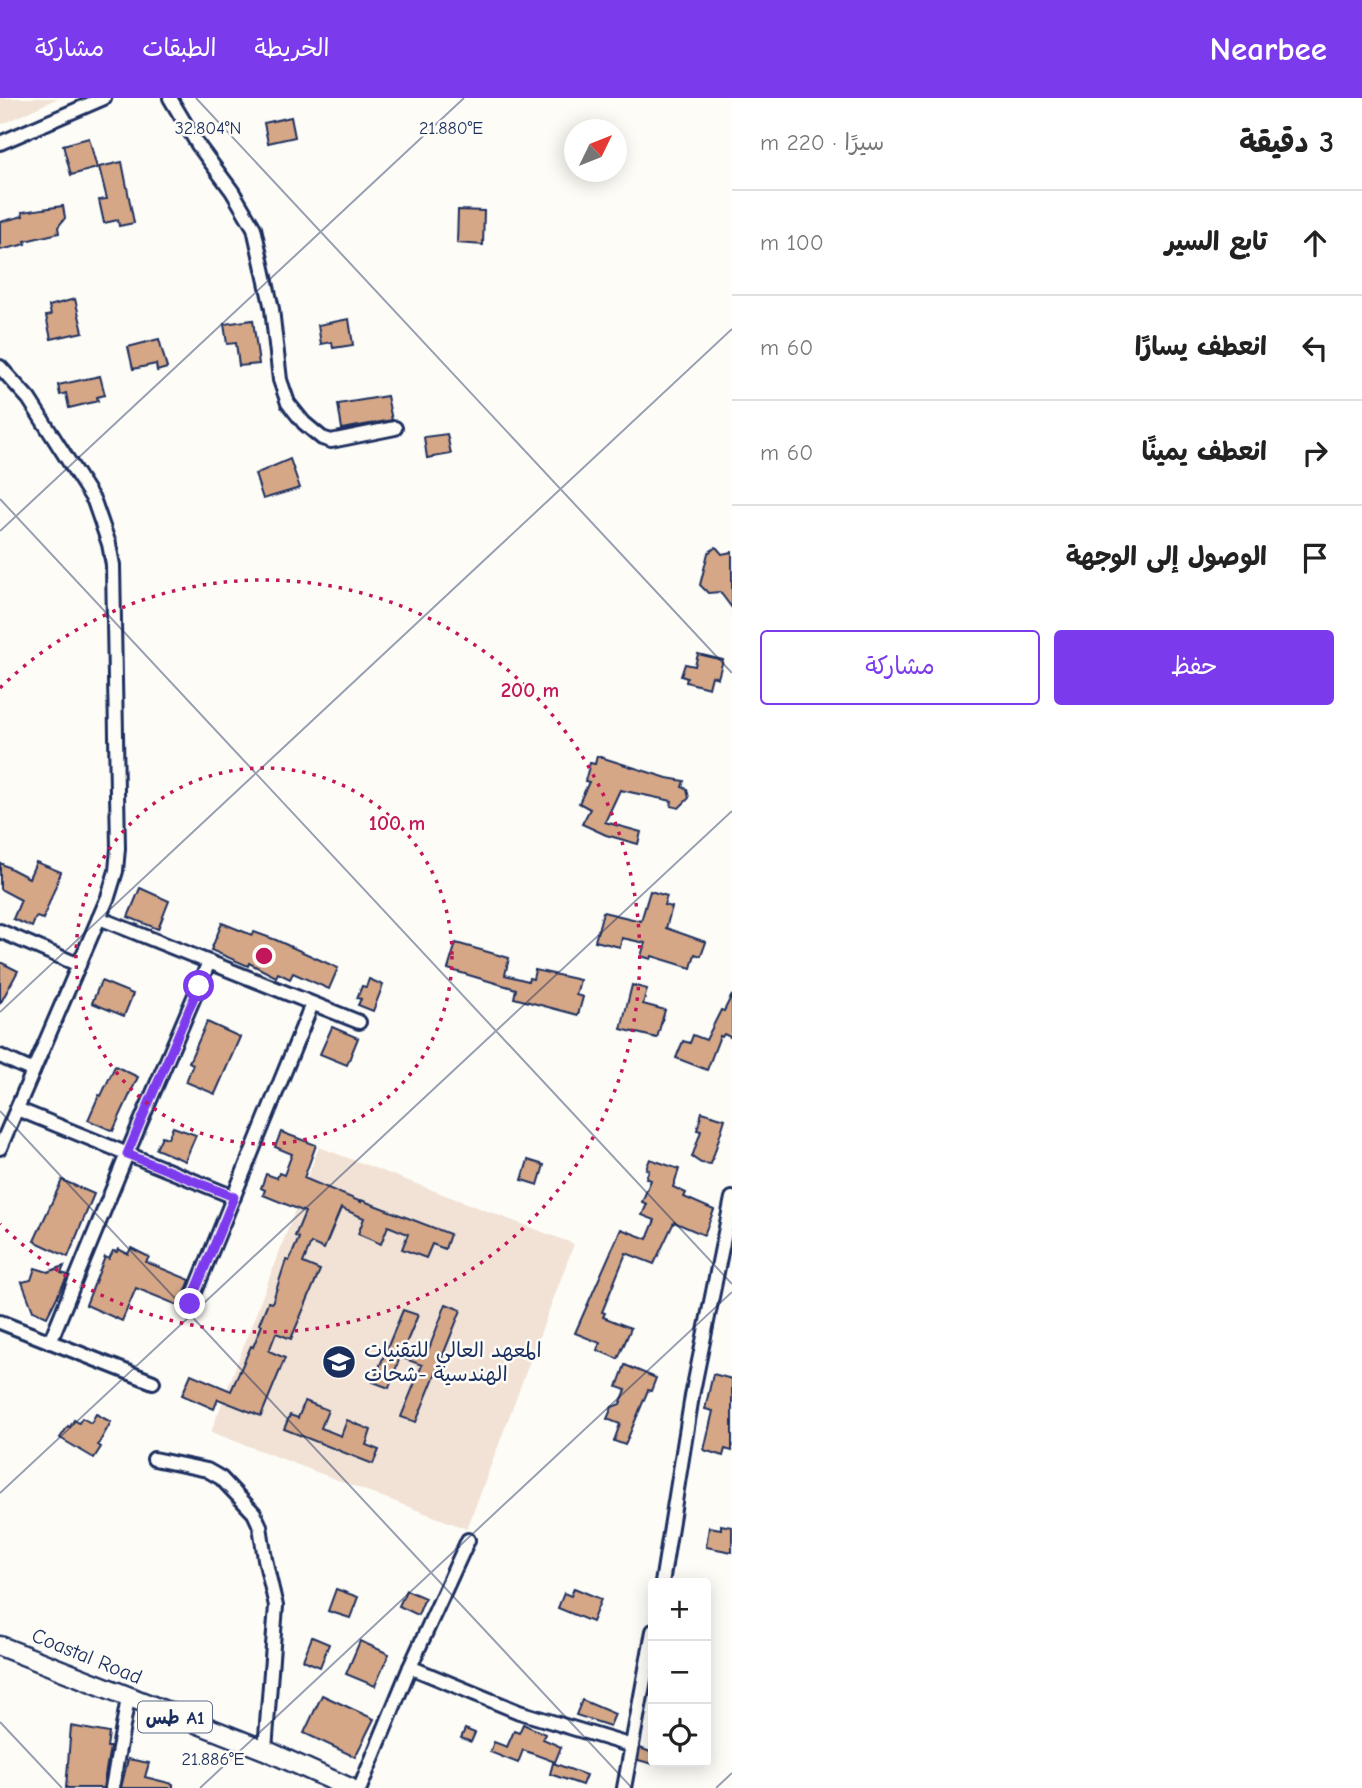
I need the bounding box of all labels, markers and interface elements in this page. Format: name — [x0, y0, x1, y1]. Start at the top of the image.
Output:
text: Nearbee — [1209, 30, 1327, 68]
text: مشاركة — [35, 34, 104, 62]
text: الطبقات — [142, 34, 217, 62]
text: الخريطة — [255, 34, 329, 62]
text: 32.804°N — [175, 118, 241, 139]
text: 21.880°E — [419, 118, 483, 139]
north arrow — [564, 119, 627, 182]
text: 3 دقيقة — [1239, 125, 1334, 160]
text: سيرًا · 220 m — [760, 129, 884, 156]
icon: ahead — [1296, 224, 1334, 262]
text: تابع السير — [1165, 227, 1267, 257]
text: 100 m — [760, 229, 824, 256]
icon: left — [1296, 329, 1334, 367]
text: انعطف يسارًا — [1135, 332, 1267, 362]
text: 60 m — [760, 334, 813, 361]
icon: right — [1296, 434, 1334, 472]
text: انعطف يمينًا — [1142, 437, 1267, 467]
text: 60 m — [760, 439, 813, 466]
icon: arrive — [1296, 539, 1334, 577]
text: الوصول إلى الوجهة — [1066, 542, 1267, 572]
button: مشاركة — [760, 630, 1040, 705]
button: حفظ — [1054, 630, 1334, 705]
text: 200 m — [501, 678, 559, 702]
text: 100 m — [369, 811, 425, 835]
centre of rings — [252, 944, 276, 968]
route start — [183, 970, 214, 1001]
route end — [174, 1288, 205, 1319]
place label: المعهد العالي للتقنيات الهندسية -شحات — [364, 1338, 542, 1386]
school or university icon: المعهد العالي للتقنيات الهندسية -شحات — [320, 1343, 358, 1381]
map controls — [648, 1578, 711, 1767]
button: + — [648, 1578, 711, 1641]
street label: Coastal Road — [28, 1623, 146, 1689]
button: − — [648, 1641, 711, 1704]
road number: طس A1 — [138, 1702, 212, 1732]
button: locate — [648, 1704, 711, 1767]
text: 21.886°E — [182, 1749, 245, 1770]

